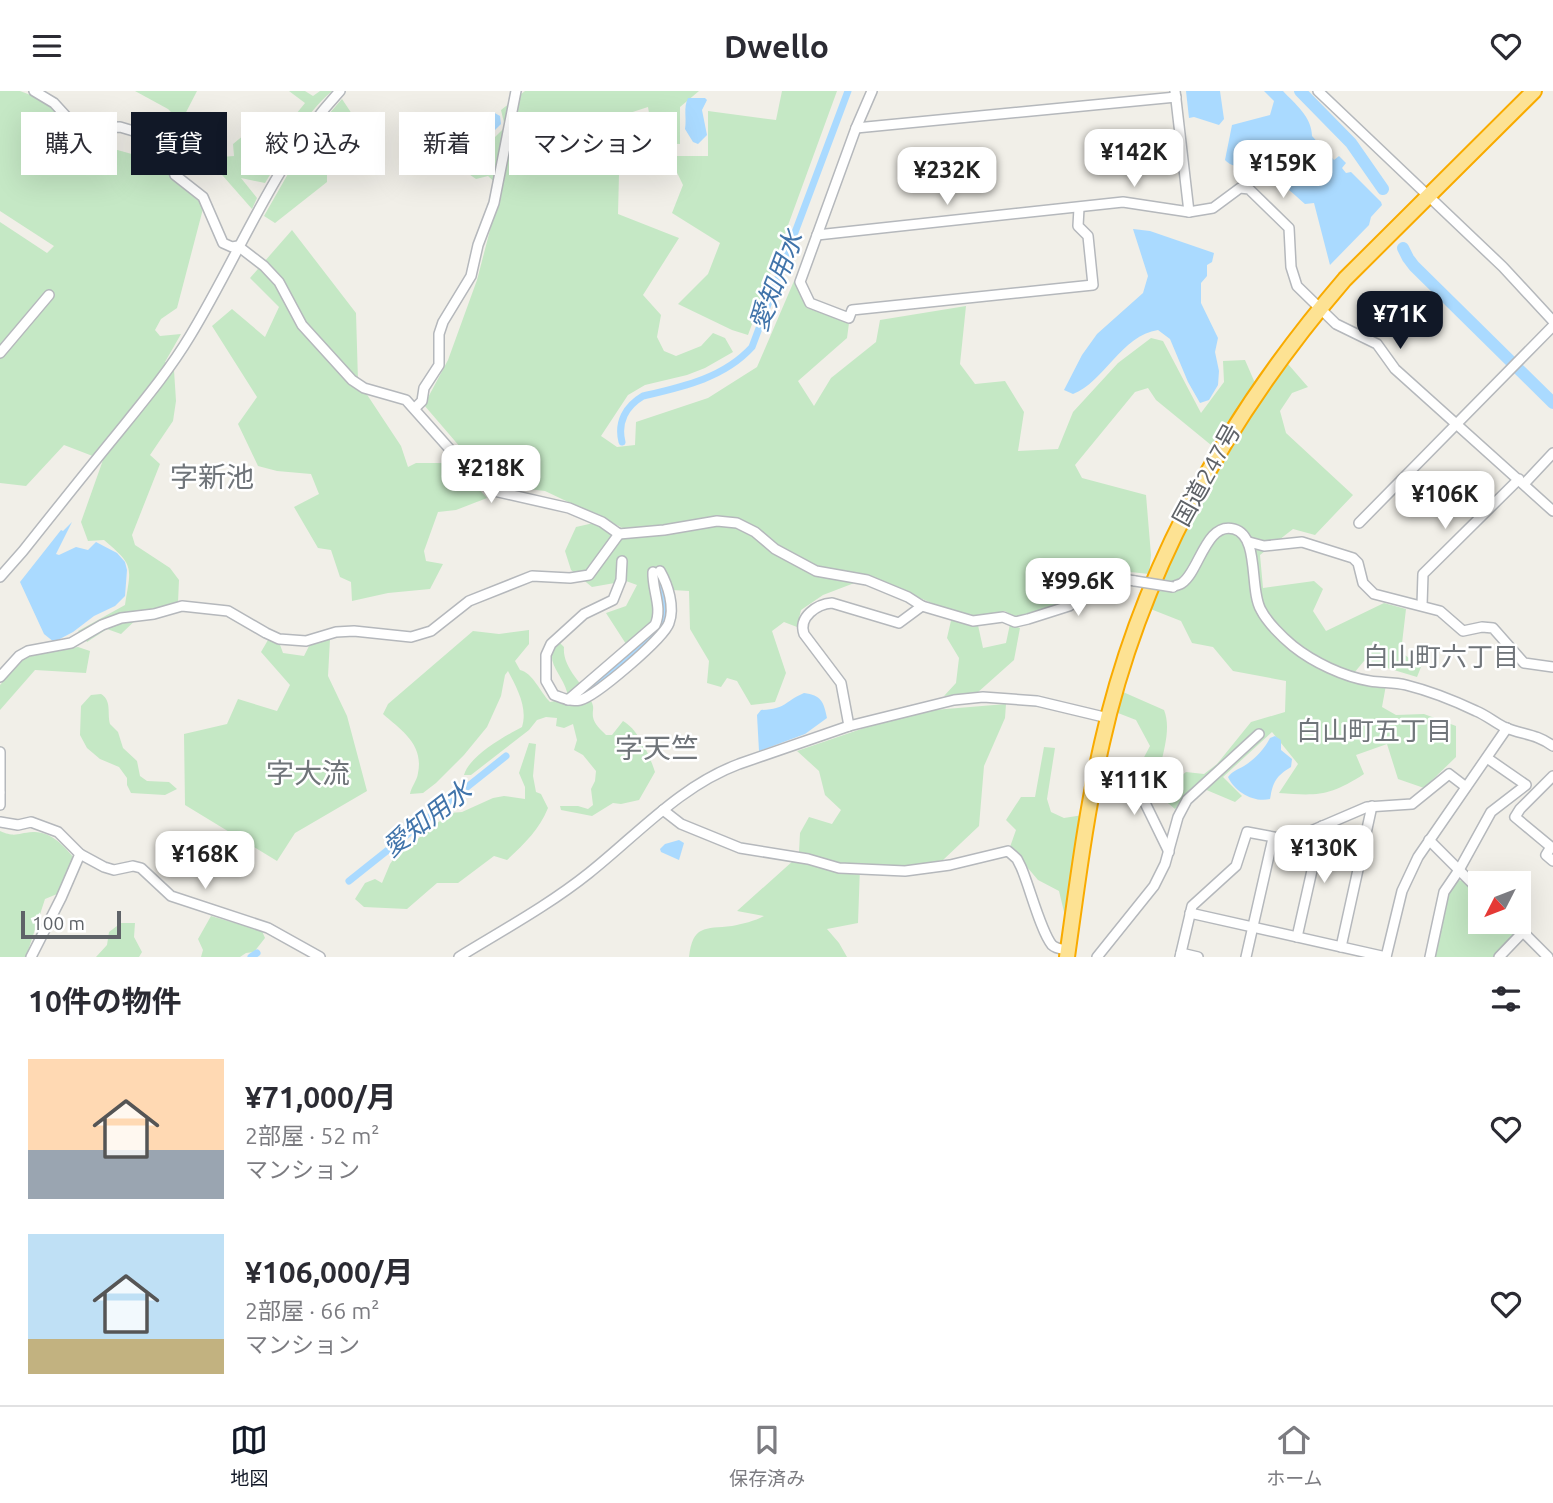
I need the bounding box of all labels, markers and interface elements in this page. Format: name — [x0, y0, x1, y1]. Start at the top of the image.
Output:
icon: menu — [28, 27, 66, 65]
icon: heart — [1487, 27, 1525, 65]
text: Dwello — [724, 28, 829, 64]
chip: 購入 — [21, 112, 117, 175]
chip: 賃貸 — [131, 112, 227, 175]
chip: 絞り込み — [241, 112, 385, 175]
chip: 新着 — [399, 112, 495, 175]
chip: マンション — [509, 112, 677, 175]
pin: ¥142K — [1085, 129, 1183, 189]
text: ¥142K — [1100, 139, 1168, 164]
pin: ¥159K — [1234, 141, 1332, 200]
pin: ¥232K — [898, 148, 996, 207]
text: ¥159K — [1249, 150, 1317, 175]
text: ¥232K — [913, 157, 981, 182]
water label: 愛知用水 — [743, 224, 809, 335]
pin: ¥71K — [1359, 292, 1441, 351]
text: ¥71K — [1373, 301, 1427, 326]
street label: 国道247号 — [1167, 419, 1246, 531]
pin: ¥218K — [442, 445, 540, 505]
text: ¥218K — [457, 455, 525, 480]
district label: 字新池 — [170, 461, 254, 492]
pin: ¥106K — [1396, 471, 1494, 531]
text: ¥106K — [1411, 481, 1479, 506]
pin: ¥99.6K — [1021, 559, 1135, 618]
text: ¥99.6K — [1042, 568, 1114, 593]
district label: 白山町六丁目 — [1363, 642, 1519, 671]
district label: 白山町五丁目 — [1296, 716, 1452, 745]
district label: 字天竺 — [615, 732, 699, 763]
district label: 字大流 — [266, 757, 350, 788]
pin: ¥111K — [1085, 757, 1183, 817]
text: ¥111K — [1100, 767, 1168, 792]
water label: 愛知用水 — [377, 773, 479, 862]
pin: ¥130K — [1275, 825, 1373, 885]
pin: ¥168K — [156, 831, 254, 891]
text: ¥130K — [1290, 835, 1358, 860]
text: ¥168K — [171, 841, 239, 866]
north arrow — [1468, 871, 1531, 935]
map controls — [1468, 871, 1531, 934]
scale bar — [21, 908, 121, 940]
text: 100 m — [32, 912, 85, 934]
icon: filters — [1487, 980, 1525, 1018]
text: 10件の物件 — [28, 984, 182, 1018]
text: ¥71,000/月 — [245, 1080, 397, 1114]
icon: home — [84, 1087, 168, 1171]
icon: heart — [1487, 1110, 1525, 1148]
text: 2部屋 · 52 m² — [245, 1123, 379, 1148]
text: マンション — [245, 1157, 360, 1182]
text: ¥106,000/月 — [245, 1255, 413, 1289]
icon: home — [84, 1262, 168, 1346]
icon: heart — [1487, 1285, 1525, 1323]
text: 2部屋 · 66 m² — [245, 1298, 379, 1323]
text: マンション — [245, 1332, 360, 1357]
tab: 地図 — [230, 1421, 268, 1490]
tab: 保存済み — [729, 1421, 805, 1490]
tab: ホーム — [1266, 1421, 1323, 1490]

